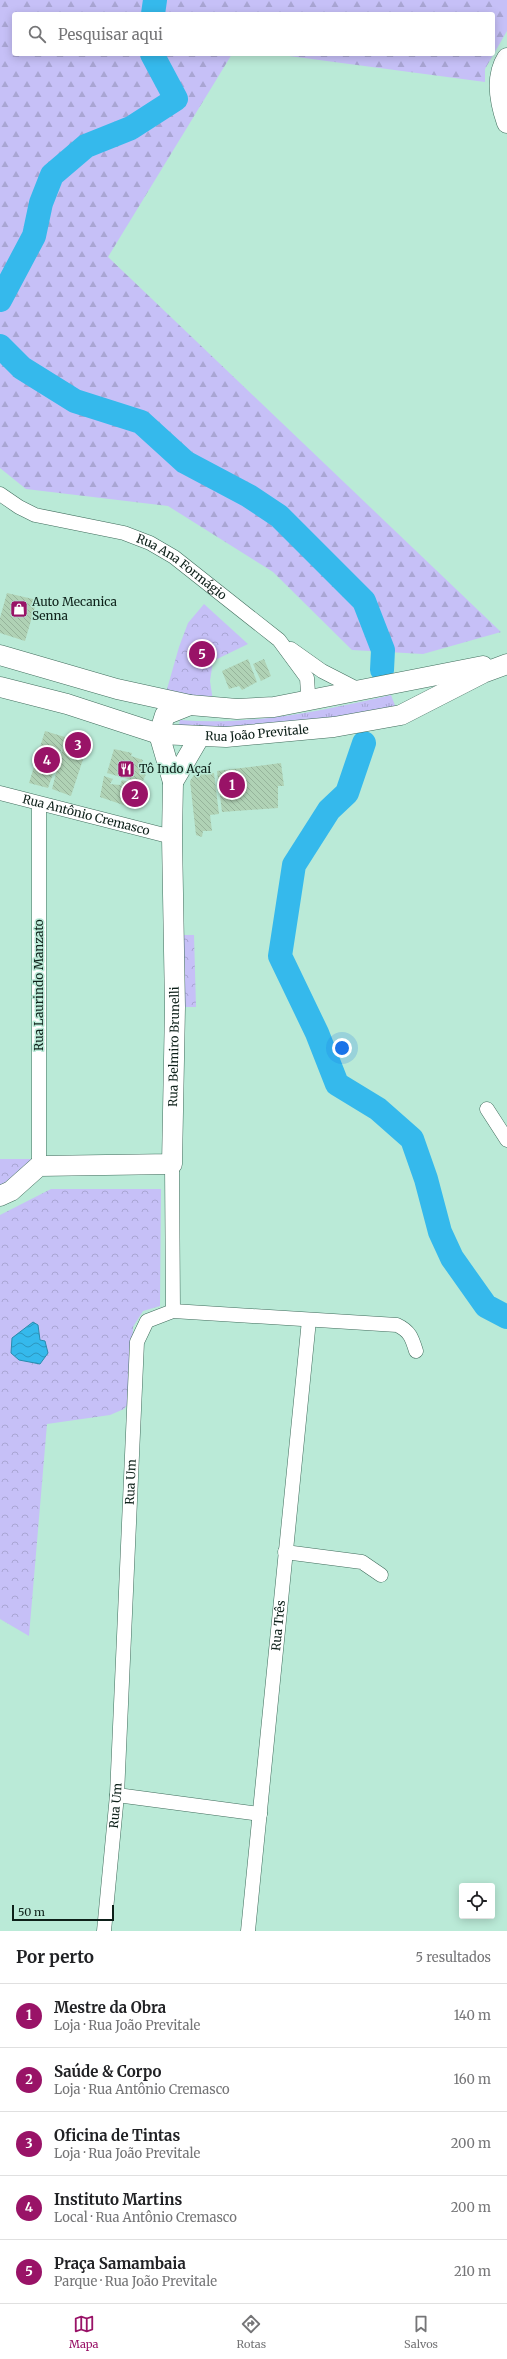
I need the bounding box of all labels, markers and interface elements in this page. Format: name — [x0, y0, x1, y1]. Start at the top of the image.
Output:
search box — [12, 12, 495, 56]
icon: search — [26, 23, 48, 45]
text: Pesquisar aqui — [58, 25, 163, 44]
street label: Rua Ana Formágio — [135, 531, 230, 603]
place label: Auto Mecanica Senna — [31, 594, 117, 623]
shop icon: Auto Mecanica Senna — [9, 599, 29, 619]
pin: 5 — [189, 639, 215, 669]
street label: Rua João Previtale — [205, 721, 309, 744]
pin: 3 — [65, 730, 91, 760]
pin: 4 — [34, 745, 60, 775]
restaurant icon: Tô Indo Açaí — [116, 759, 136, 779]
place label: Tô Indo Açaí — [139, 761, 212, 776]
pin: 1 — [219, 770, 245, 800]
pin: 2 — [122, 779, 148, 809]
street label: Rua Antônio Cremasco — [21, 791, 152, 838]
street label: Rua Laurindo Manzato — [31, 919, 46, 1051]
street label: Rua Belmiro Brunelli — [165, 986, 182, 1107]
your location — [332, 1038, 352, 1058]
street label: Rua Um — [122, 1459, 139, 1505]
street label: Rua Três — [268, 1599, 288, 1651]
street label: Rua Um — [106, 1782, 125, 1829]
map controls — [459, 1883, 495, 1919]
button: locate — [459, 1883, 495, 1919]
scale bar — [12, 1903, 114, 1922]
text: 50 m — [18, 1905, 45, 1919]
text: Por perto — [16, 1946, 94, 1968]
text: 5 resultados — [416, 1949, 491, 1966]
text: Mestre da Obra — [54, 1998, 166, 2017]
text: 1 — [26, 2007, 32, 2024]
text: 140 m — [454, 2007, 491, 2024]
text: Loja · Rua João Previtale — [54, 2017, 200, 2034]
text: Saúde & Corpo — [54, 2062, 161, 2081]
text: 2 — [25, 2071, 33, 2088]
text: 160 m — [453, 2071, 491, 2088]
text: Loja · Rua Antônio Cremasco — [54, 2081, 230, 2098]
text: Oficina de Tintas — [54, 2126, 180, 2145]
text: 3 — [25, 2135, 33, 2152]
text: 200 m — [451, 2135, 491, 2152]
text: Loja · Rua João Previtale — [54, 2145, 200, 2162]
text: Instituto Martins — [54, 2190, 182, 2209]
text: 4 — [25, 2199, 33, 2216]
text: 200 m — [451, 2199, 491, 2216]
text: Local · Rua Antônio Cremasco — [54, 2209, 237, 2226]
text: Praça Samambaia — [54, 2254, 186, 2273]
text: 5 — [25, 2263, 33, 2280]
text: 210 m — [454, 2263, 491, 2280]
text: Parque · Rua João Previtale — [54, 2273, 217, 2290]
tab: Mapa — [69, 2313, 98, 2351]
tab: Rotas — [236, 2313, 266, 2351]
tab: Salvos — [404, 2313, 438, 2351]

